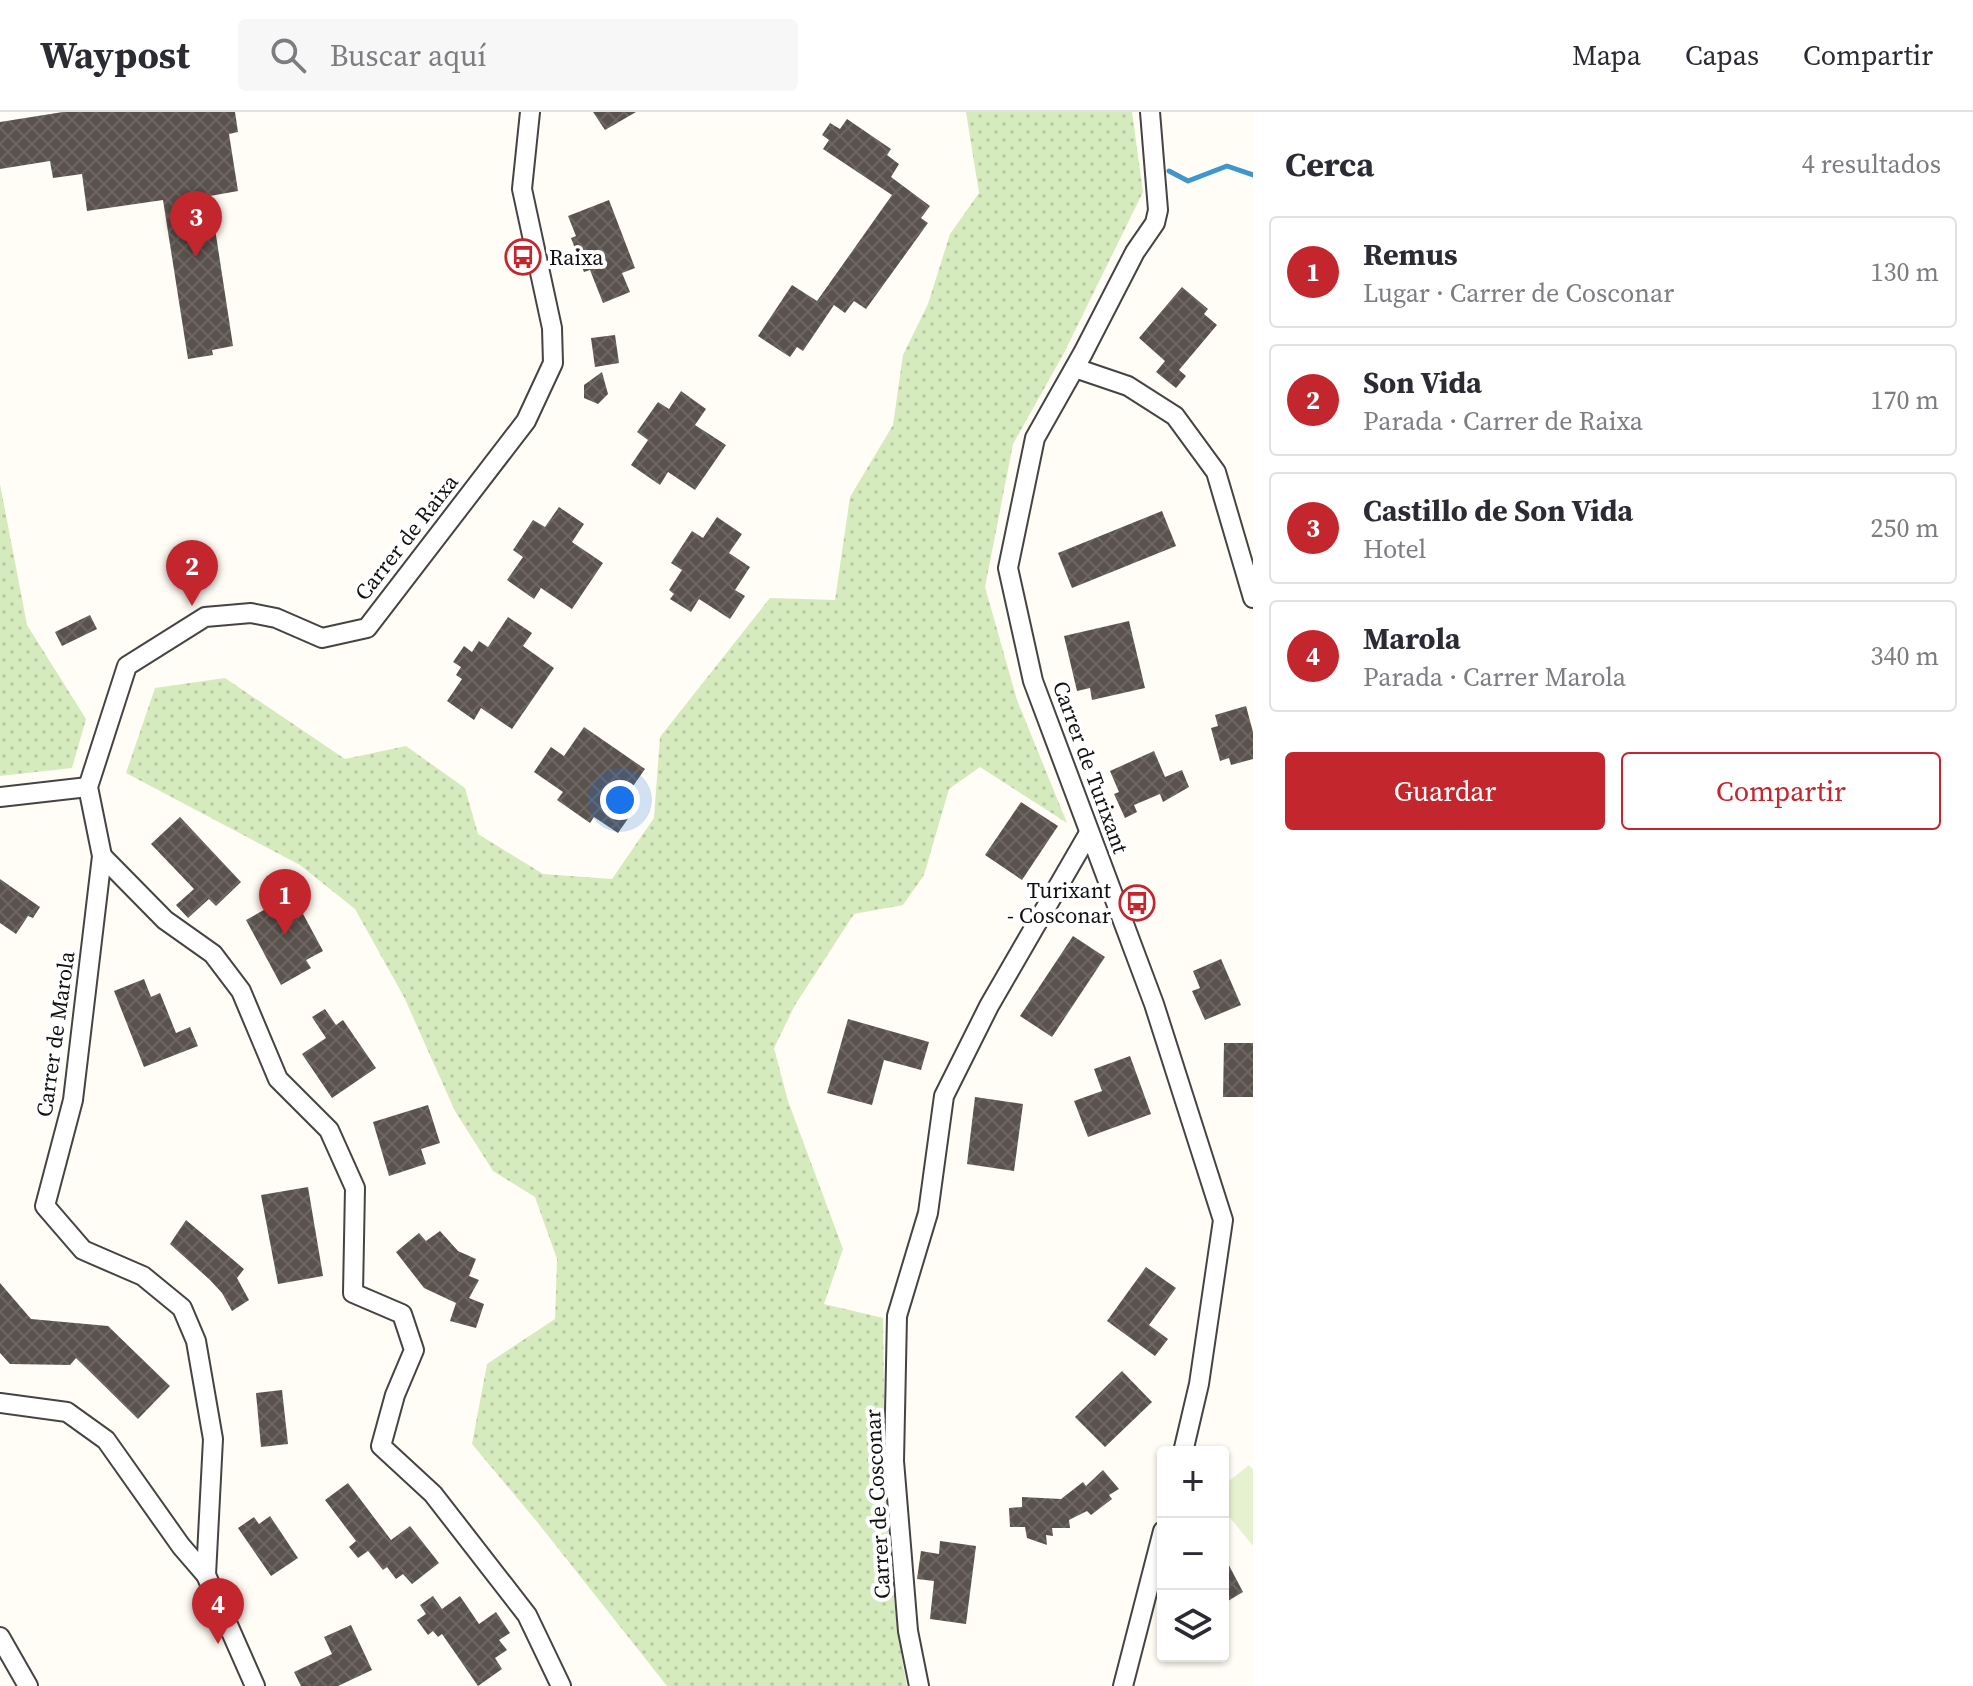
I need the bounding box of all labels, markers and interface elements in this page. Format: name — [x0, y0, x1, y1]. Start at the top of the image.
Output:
search box — [238, 19, 798, 91]
text: Waypost — [40, 29, 190, 81]
icon: search — [266, 33, 310, 77]
text: Buscar aquí — [330, 35, 486, 76]
text: Mapa — [1572, 36, 1641, 74]
text: Capas — [1685, 36, 1759, 74]
text: Compartir — [1803, 36, 1933, 74]
text: Cerca — [1285, 141, 1374, 187]
text: 4 resultados — [1802, 146, 1941, 182]
pin: 3 — [170, 191, 222, 257]
text: Remus — [1363, 234, 1458, 275]
bus stop icon: Raixa — [504, 238, 542, 276]
place label: Raixa — [549, 242, 604, 272]
text: 1 — [1306, 254, 1320, 290]
text: 130 m — [1871, 254, 1939, 290]
text: Lugar · Carrer de Cosconar — [1363, 275, 1674, 311]
text: Son Vida — [1363, 362, 1482, 403]
text: 2 — [1306, 382, 1320, 418]
text: 170 m — [1871, 382, 1939, 418]
text: Parada · Carrer de Raixa — [1363, 403, 1643, 439]
street label: Carrer de Raixa — [347, 467, 465, 606]
text: Castillo de Son Vida — [1363, 490, 1633, 531]
text: 3 — [1306, 510, 1320, 546]
text: 250 m — [1871, 510, 1939, 546]
text: Hotel — [1363, 531, 1426, 567]
pin: 2 — [166, 540, 218, 606]
text: Marola — [1363, 618, 1461, 659]
text: 4 — [1306, 638, 1320, 674]
text: 340 m — [1871, 638, 1939, 674]
text: Parada · Carrer Marola — [1363, 659, 1626, 695]
street label: Carrer de Turixant — [1046, 677, 1136, 858]
button: Guardar — [1285, 752, 1605, 830]
button: Compartir — [1621, 752, 1941, 830]
your location — [600, 780, 640, 820]
pin: 1 — [259, 869, 311, 935]
place label: Turixant - Cosconar — [1007, 875, 1112, 930]
bus stop icon: Turixant - Cosconar — [1118, 884, 1156, 922]
street label: Carrer de Marola — [29, 949, 82, 1119]
street label: Carrer de Cosconar — [857, 1408, 897, 1600]
map controls — [1157, 1446, 1229, 1662]
button: + — [1157, 1446, 1229, 1518]
button: − — [1157, 1518, 1229, 1590]
pin: 4 — [192, 1578, 244, 1644]
button: layers — [1157, 1590, 1229, 1662]

